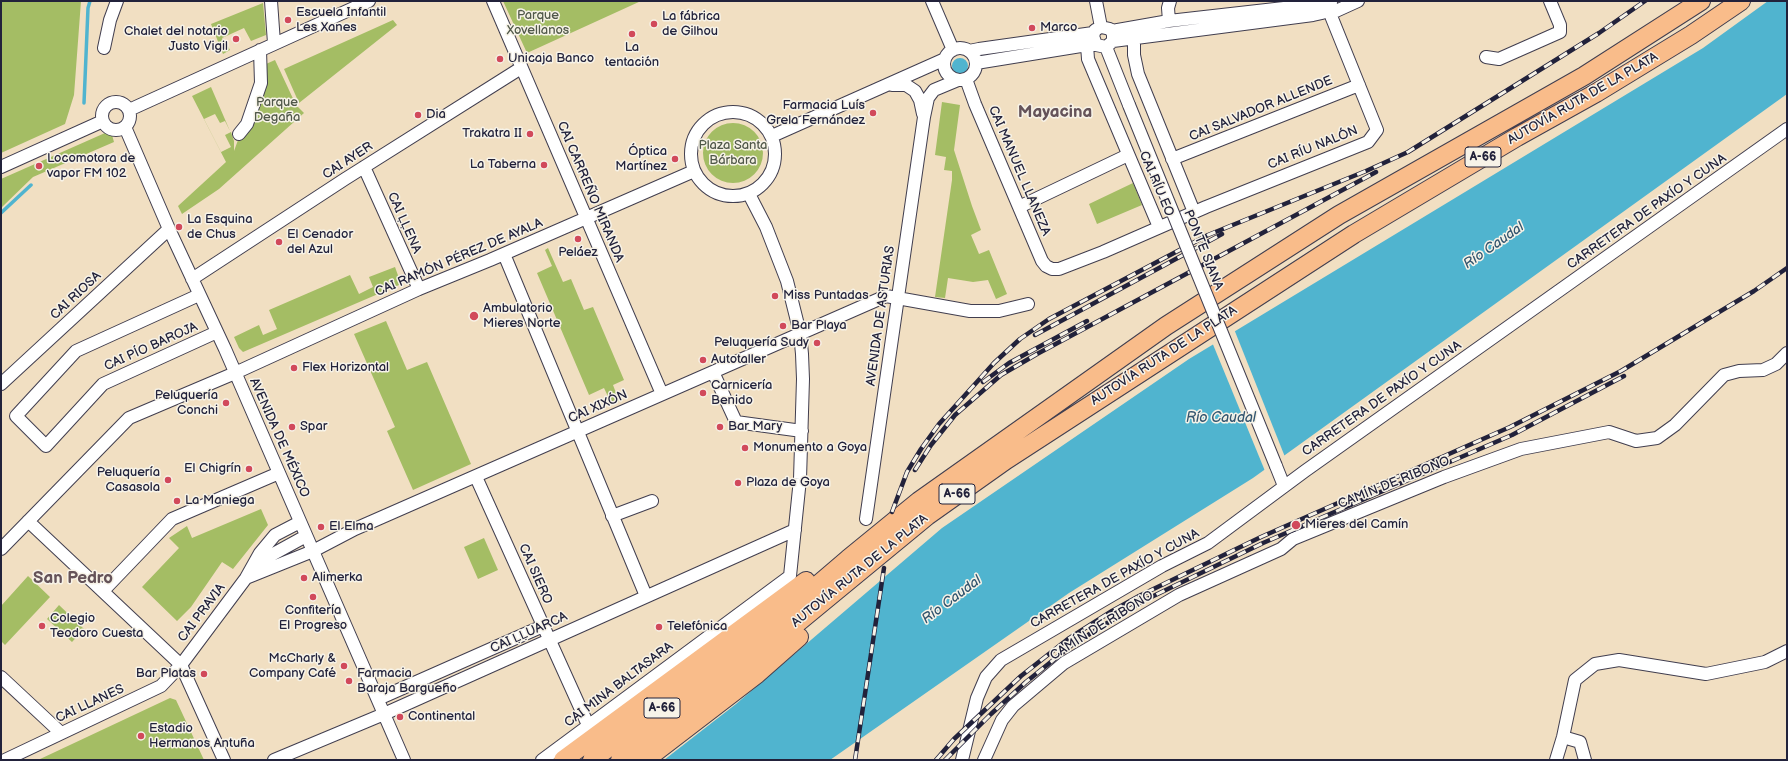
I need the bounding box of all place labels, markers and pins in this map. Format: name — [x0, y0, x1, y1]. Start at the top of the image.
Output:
place label: Escuela Infantil Les Xanes — [296, 5, 386, 36]
place label: La fábrica de Gilhou — [662, 9, 720, 40]
marker: Escuela Infantil Les Xanes — [283, 15, 293, 25]
marker: La fábrica de Gilhou — [649, 19, 659, 29]
place label: Marco — [1040, 20, 1077, 36]
marker: Marco — [1027, 23, 1037, 33]
place label: Chalet del notario Justo Vigil — [124, 24, 228, 55]
marker: La tentación — [627, 29, 637, 39]
marker: Chalet del notario Justo Vigil — [231, 34, 241, 44]
place label: La tentación — [605, 40, 659, 71]
place label: Unicaja Banco — [508, 51, 594, 67]
marker: Unicaja Banco — [495, 54, 505, 64]
place label: Farmacia Luís Grela Fernández — [766, 98, 865, 129]
place label: Dia — [426, 107, 446, 123]
marker: Farmacia Luís Grela Fernández — [868, 108, 878, 118]
marker: Dia — [413, 110, 423, 120]
place label: Trakatra II — [462, 126, 522, 142]
marker: Trakatra II — [525, 129, 535, 139]
place label: Óptica Martínez — [615, 144, 667, 175]
place label: Locomotora de vapor FM 102 — [47, 151, 135, 182]
marker: Óptica Martínez — [670, 154, 680, 164]
place label: La Taberna — [470, 157, 536, 173]
marker: La Taberna — [539, 160, 549, 170]
marker: Locomotora de vapor FM 102 — [34, 161, 44, 171]
place label: La Esquina de Chus — [187, 212, 253, 243]
marker: La Esquina de Chus — [174, 222, 184, 232]
place label: El Cenador del Azul — [287, 227, 353, 258]
marker: Peláez — [573, 234, 583, 244]
marker: El Cenador del Azul — [274, 237, 284, 247]
place label: Peláez — [558, 245, 598, 261]
place label: Miss Puntadas — [783, 288, 869, 304]
marker: Miss Puntadas — [770, 291, 780, 301]
place label: Ambulatorio Mieres Norte — [483, 301, 560, 332]
marker: Ambulatorio Mieres Norte — [468, 310, 480, 322]
place label: Bar Playa — [791, 318, 847, 334]
marker: Bar Playa — [778, 321, 788, 331]
place label: Peluquería Sudy — [714, 335, 809, 351]
marker: Peluquería Sudy — [812, 338, 822, 348]
place label: Autotaller — [711, 352, 766, 368]
marker: Autotaller — [698, 355, 708, 365]
place label: Flex Horizontal — [302, 360, 389, 376]
marker: Flex Horizontal — [289, 363, 299, 373]
place label: Carnicería Benido — [711, 378, 772, 409]
place label: Peluquería Conchi — [155, 388, 218, 419]
marker: Carnicería Benido — [698, 388, 708, 398]
marker: Peluquería Conchi — [221, 398, 231, 408]
place label: Spar — [300, 419, 327, 435]
place label: Bar Mary — [728, 419, 782, 435]
marker: Spar — [287, 422, 297, 432]
marker: Bar Mary — [715, 422, 725, 432]
place label: Monumento a Goya — [753, 440, 867, 456]
marker: Monumento a Goya — [740, 443, 750, 453]
place label: El Chigrín — [184, 461, 241, 477]
marker: El Chigrín — [244, 464, 254, 474]
place label: Peluquería Casasola — [97, 465, 160, 496]
marker: Peluquería Casasola — [163, 475, 173, 485]
place label: Plaza de Goya — [746, 475, 830, 491]
marker: Plaza de Goya — [733, 478, 743, 488]
place label: La Maniega — [185, 493, 254, 509]
marker: La Maniega — [172, 496, 182, 506]
place label: Mieres del Camín — [1305, 517, 1408, 533]
place label: El Elma — [329, 519, 374, 535]
marker: Mieres del Camín — [1290, 519, 1302, 531]
marker: El Elma — [316, 522, 326, 532]
place label: Alimerka — [312, 570, 363, 586]
marker: Alimerka — [299, 573, 309, 583]
marker: Confitería El Progreso — [308, 592, 318, 602]
place label: Confitería El Progreso — [279, 603, 347, 634]
place label: Colegio Teodoro Cuesta — [50, 611, 143, 642]
place label: Telefónica — [667, 619, 727, 635]
marker: Colegio Teodoro Cuesta — [37, 621, 47, 631]
marker: Telefónica — [654, 622, 664, 632]
place label: McCharly & Company Café — [249, 651, 336, 682]
marker: McCharly & Company Café — [339, 661, 349, 671]
place label: Bar Platas — [136, 666, 196, 682]
place label: Farmacia Baraja Bargueño — [357, 666, 457, 697]
marker: Bar Platas — [199, 669, 209, 679]
marker: Farmacia Baraja Bargueño — [344, 676, 354, 686]
place label: Continental — [408, 709, 475, 725]
marker: Continental — [395, 712, 405, 722]
place label: Estadio Hermanos Antuña — [149, 721, 255, 752]
marker: Estadio Hermanos Antuña — [136, 731, 146, 741]

